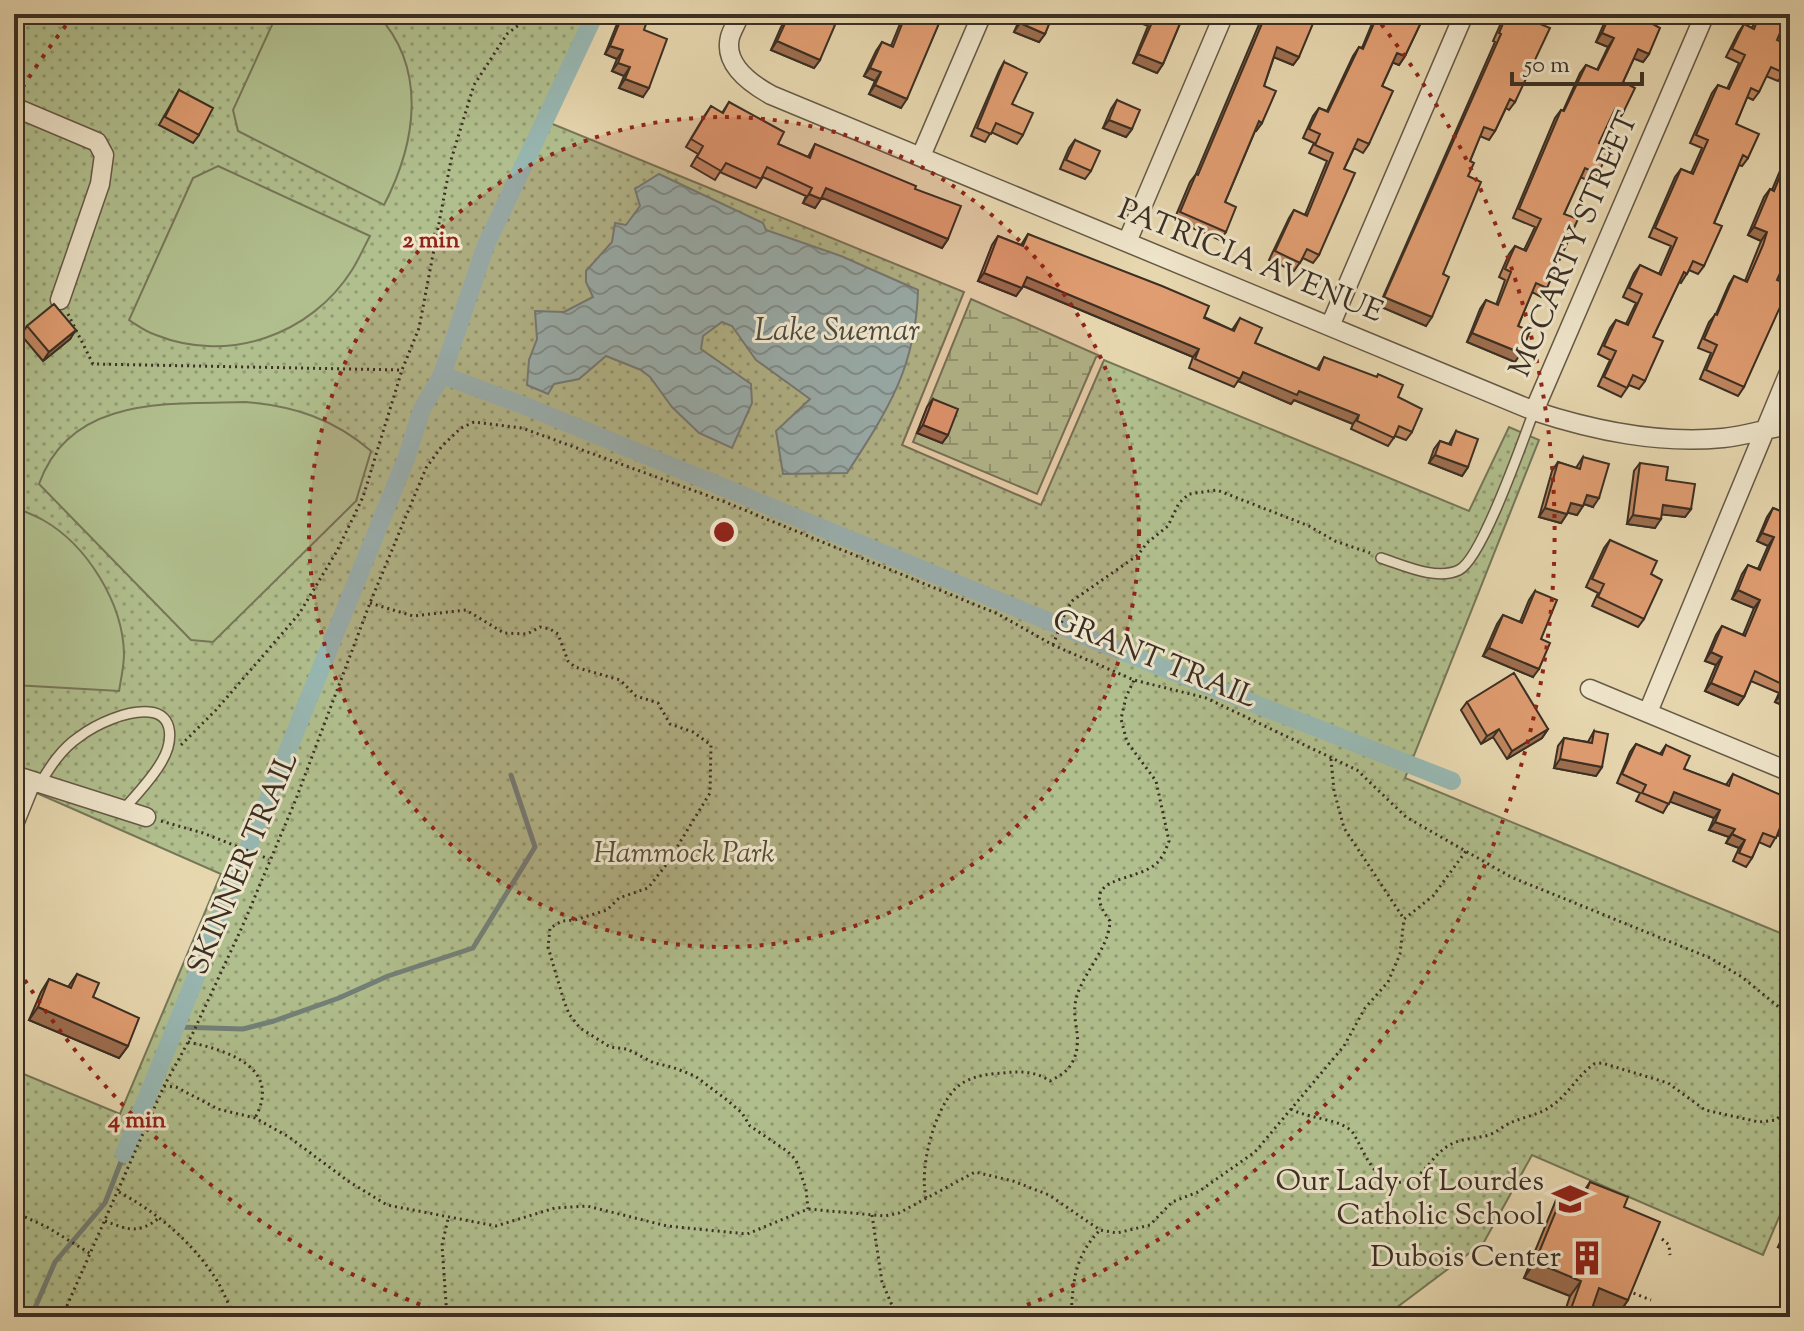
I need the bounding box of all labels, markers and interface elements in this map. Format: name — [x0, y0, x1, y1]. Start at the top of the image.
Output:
scale bar — [1512, 36, 1642, 86]
text: 50 m — [1522, 49, 1570, 83]
street label: MCCARTY STREET — [1500, 106, 1650, 384]
street label: PATRICIA AVENUE — [1111, 189, 1389, 335]
text: 2 min — [402, 224, 460, 258]
water label: Lake Suemar — [754, 309, 920, 355]
centre of rings — [710, 518, 738, 546]
street label: GRANT TRAIL — [1045, 599, 1263, 721]
street label: SKINNER TRAIL — [178, 746, 310, 982]
park label: Hammock Park — [593, 833, 775, 876]
text: 4 min — [107, 1104, 167, 1138]
place label: Our Lady of Lourdes Catholic School — [1275, 1161, 1544, 1238]
school or university icon: Our Lady of Lourdes Catholic School — [1551, 1180, 1589, 1218]
place label: Dubois Center — [1371, 1237, 1561, 1280]
building icon: Dubois Center — [1568, 1239, 1606, 1277]

